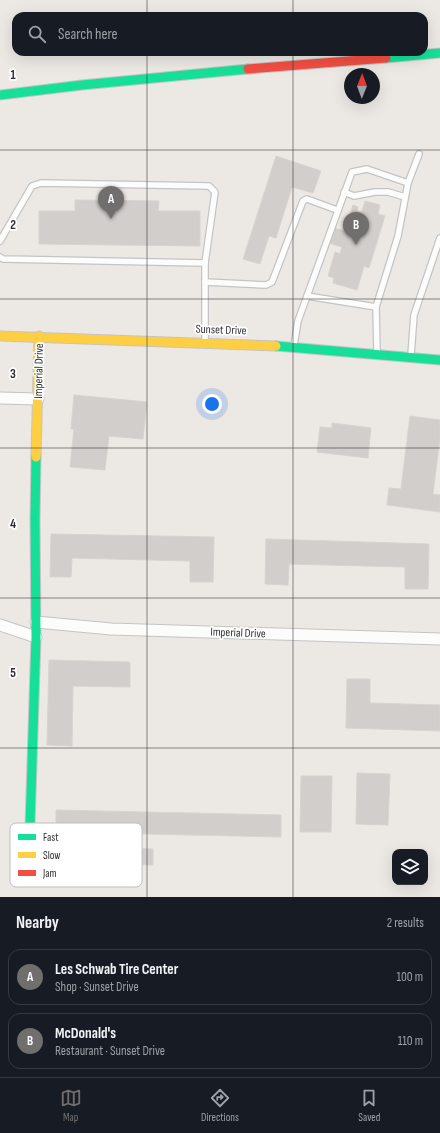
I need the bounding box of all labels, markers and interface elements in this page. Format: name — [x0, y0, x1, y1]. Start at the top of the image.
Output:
search box — [12, 12, 428, 56]
icon: search — [26, 23, 48, 45]
text: Search here — [58, 25, 118, 44]
text: 1 — [10, 67, 16, 83]
north arrow — [344, 68, 380, 104]
pin: A — [98, 186, 124, 219]
pin: B — [343, 212, 369, 245]
text: 2 — [10, 217, 16, 233]
street label: Sunset Drive — [195, 322, 247, 338]
street label: Imperial Drive — [31, 343, 47, 399]
text: 3 — [10, 366, 16, 382]
your location — [202, 394, 222, 414]
text: 4 — [10, 516, 16, 532]
street label: Imperial Drive — [210, 625, 266, 641]
text: 5 — [10, 665, 16, 681]
legend — [10, 823, 142, 887]
text: Fast — [43, 831, 59, 844]
text: Slow — [43, 849, 60, 862]
map controls — [392, 849, 428, 885]
button: layers — [392, 849, 428, 885]
text: Jam — [42, 867, 57, 880]
text: Nearby — [16, 913, 59, 933]
text: 2 results — [387, 915, 424, 931]
text: Les Schwab Tire Center — [55, 960, 178, 979]
text: A — [27, 969, 33, 985]
text: 100 m — [396, 969, 423, 985]
text: Shop · Sunset Drive — [55, 979, 139, 995]
text: McDonald's — [55, 1024, 116, 1043]
text: B — [27, 1033, 33, 1049]
text: 110 m — [398, 1033, 423, 1049]
text: Restaurant · Sunset Drive — [55, 1043, 165, 1059]
tab: Map — [60, 1087, 82, 1124]
tab: Directions — [201, 1087, 239, 1124]
tab: Saved — [358, 1087, 380, 1124]

